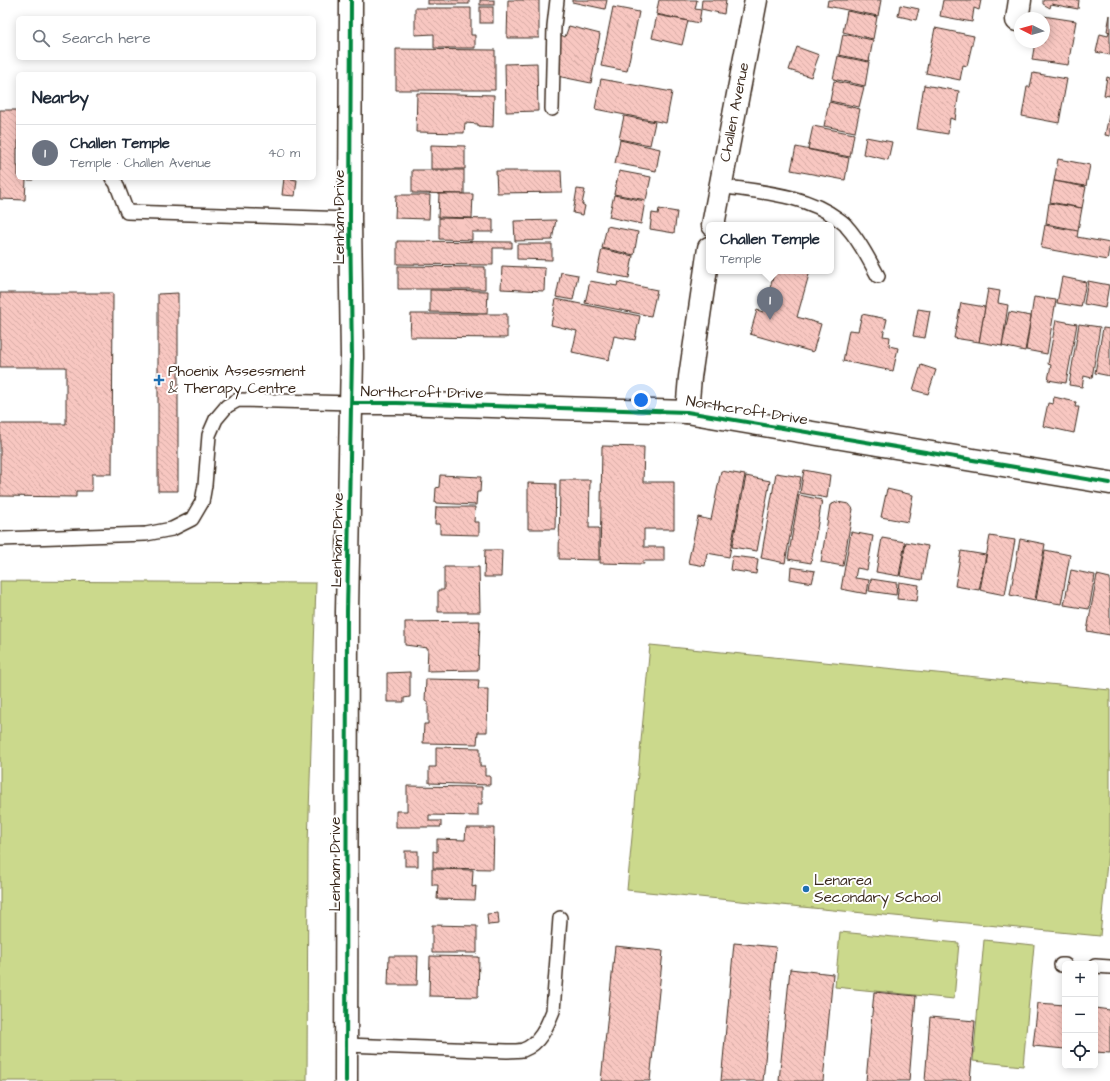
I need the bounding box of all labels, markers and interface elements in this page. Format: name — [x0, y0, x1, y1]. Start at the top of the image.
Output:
north arrow — [1014, 12, 1050, 48]
search box — [16, 16, 316, 60]
icon: search — [30, 27, 52, 49]
text: Search here — [62, 28, 151, 49]
street label: Challen Avenue — [715, 61, 754, 164]
text: Nearby — [32, 86, 89, 110]
text: Challen Temple — [70, 133, 170, 154]
text: 1 — [44, 144, 46, 162]
text: 40 m — [268, 144, 300, 162]
text: Temple · Challen Avenue — [70, 154, 211, 172]
street label: Lenham Drive — [329, 170, 350, 264]
popup — [706, 222, 834, 274]
text: Challen Temple — [720, 229, 820, 250]
text: Temple — [720, 250, 762, 268]
pin: 1 — [757, 287, 783, 320]
place label: Phoenix Assessment & Therapy Centre — [168, 361, 306, 400]
marker: Phoenix Assessment & Therapy Centre — [153, 374, 165, 386]
street label: Northcroft Drive — [360, 381, 484, 404]
your location — [631, 390, 651, 410]
street label: Northcroft Drive — [685, 391, 809, 430]
street label: Lenham Drive — [326, 492, 349, 588]
street label: Lenham Drive — [325, 817, 346, 911]
place label: Lenarea Secondary School — [814, 870, 941, 909]
marker: Lenarea Secondary School — [801, 884, 811, 894]
map controls — [1062, 961, 1098, 1069]
button: + — [1062, 961, 1098, 997]
button: − — [1062, 997, 1098, 1033]
button: locate — [1062, 1033, 1098, 1069]

